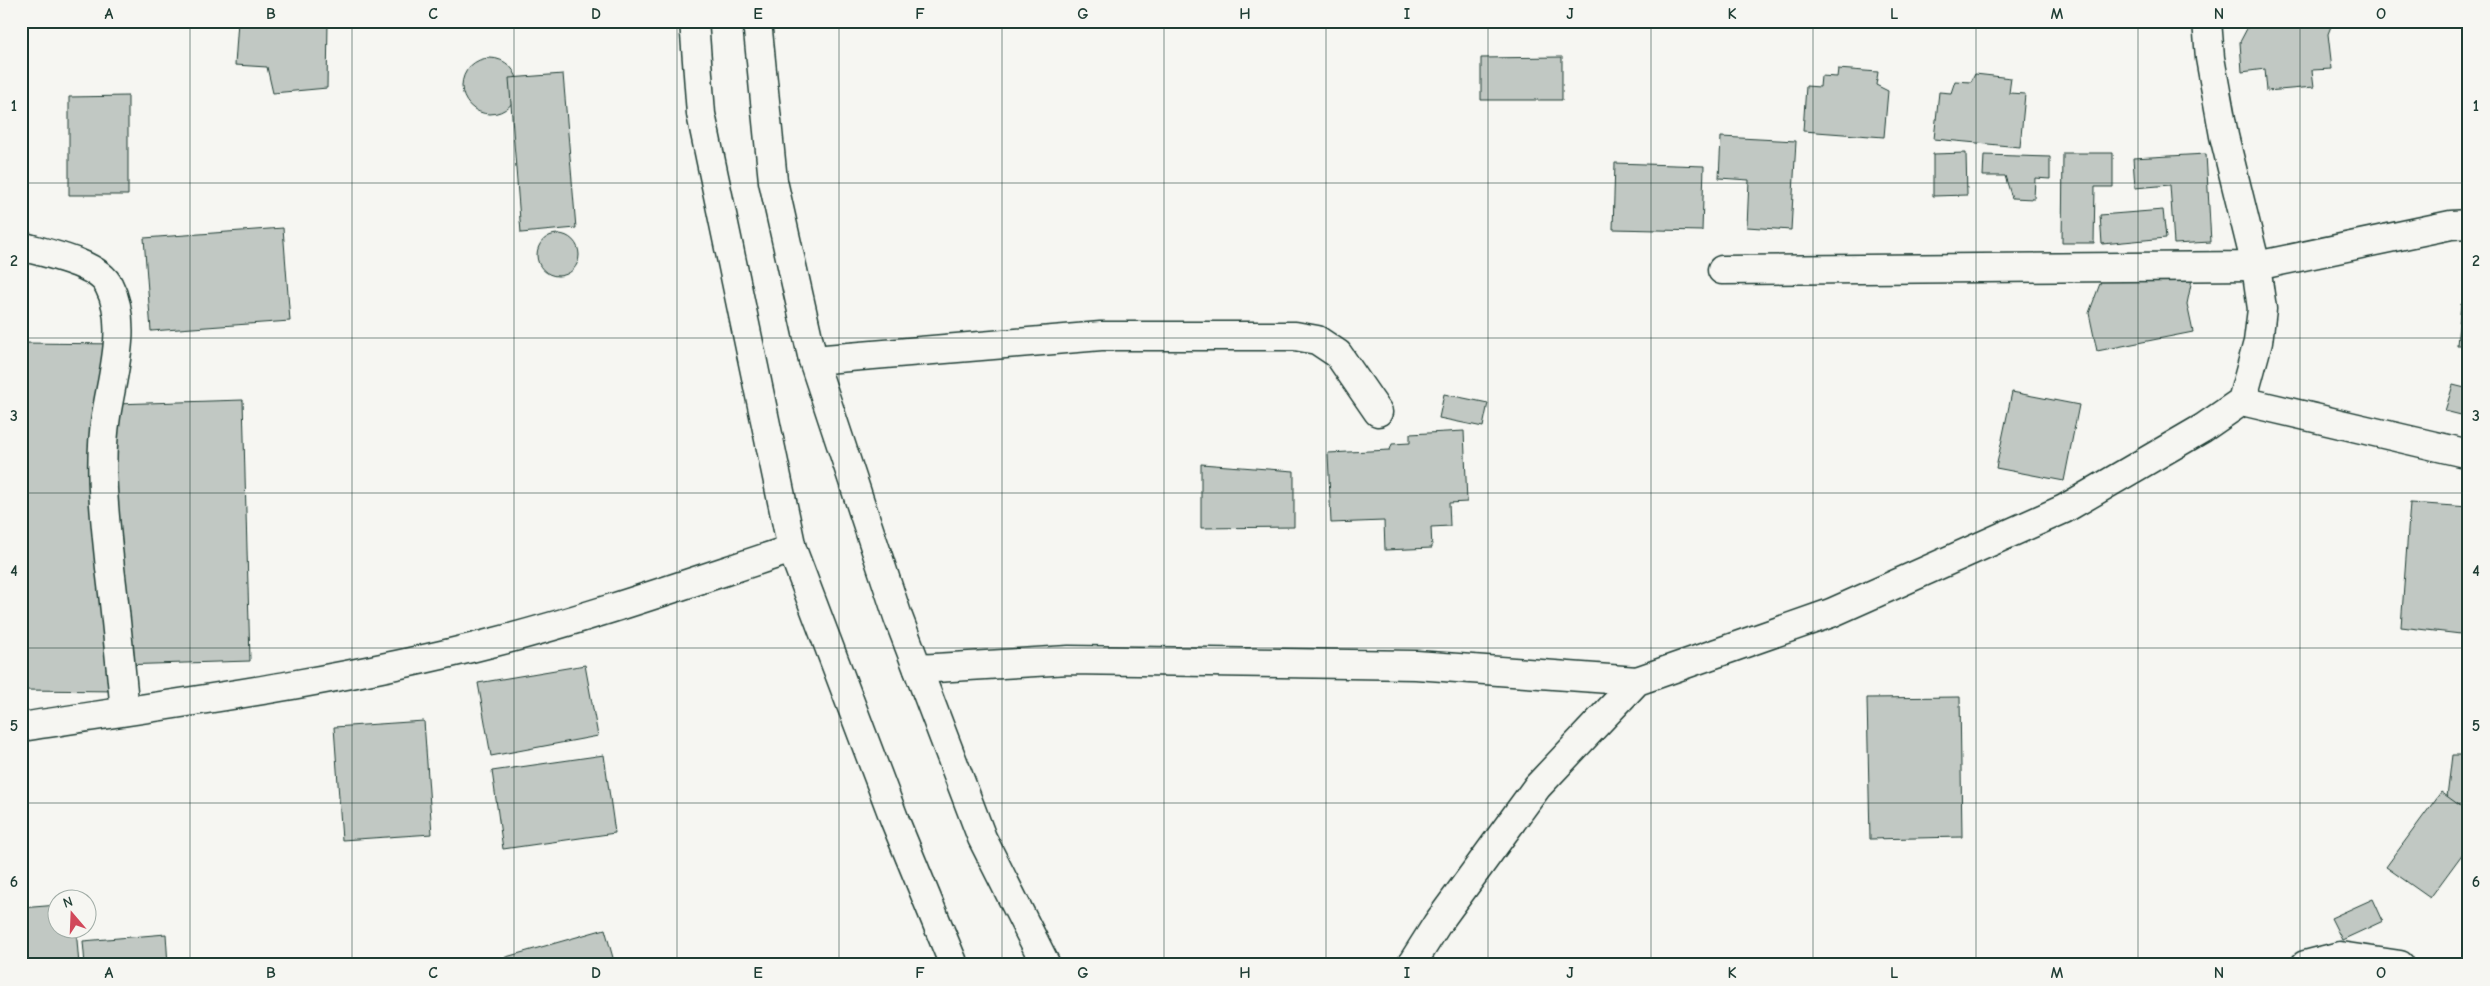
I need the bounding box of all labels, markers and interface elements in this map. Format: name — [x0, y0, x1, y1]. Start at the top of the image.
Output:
text: A — [105, 5, 114, 23]
text: B — [266, 5, 276, 23]
text: C — [428, 5, 438, 23]
text: D — [591, 5, 601, 23]
text: E — [753, 5, 763, 23]
text: F — [915, 5, 925, 23]
text: G — [1077, 5, 1089, 23]
text: H — [1239, 5, 1251, 23]
text: I — [1404, 5, 1410, 23]
text: J — [1566, 5, 1574, 23]
text: K — [1727, 5, 1737, 23]
text: L — [1890, 5, 1898, 23]
text: M — [2051, 5, 2064, 23]
text: N — [2214, 5, 2224, 23]
text: O — [2376, 5, 2386, 23]
text: 1 — [11, 97, 17, 115]
text: 1 — [2473, 97, 2479, 115]
text: 2 — [10, 252, 18, 270]
text: 2 — [2472, 252, 2480, 270]
text: 3 — [10, 407, 18, 425]
text: 3 — [2472, 407, 2480, 425]
text: 4 — [10, 562, 18, 580]
text: 4 — [2472, 562, 2480, 580]
text: 5 — [10, 717, 18, 735]
text: 5 — [2472, 717, 2480, 735]
text: 6 — [10, 873, 18, 891]
text: 6 — [2472, 873, 2480, 891]
north arrow — [48, 888, 98, 938]
text: N — [61, 893, 75, 912]
text: A — [105, 964, 114, 982]
text: B — [266, 964, 276, 982]
text: C — [428, 964, 438, 982]
text: D — [591, 964, 601, 982]
text: E — [753, 964, 763, 982]
text: F — [915, 964, 925, 982]
text: G — [1077, 964, 1089, 982]
text: H — [1239, 964, 1251, 982]
text: I — [1404, 964, 1410, 982]
text: J — [1566, 964, 1574, 982]
text: K — [1727, 964, 1737, 982]
text: L — [1890, 964, 1898, 982]
text: M — [2051, 964, 2064, 982]
text: N — [2214, 964, 2224, 982]
text: O — [2376, 964, 2386, 982]

